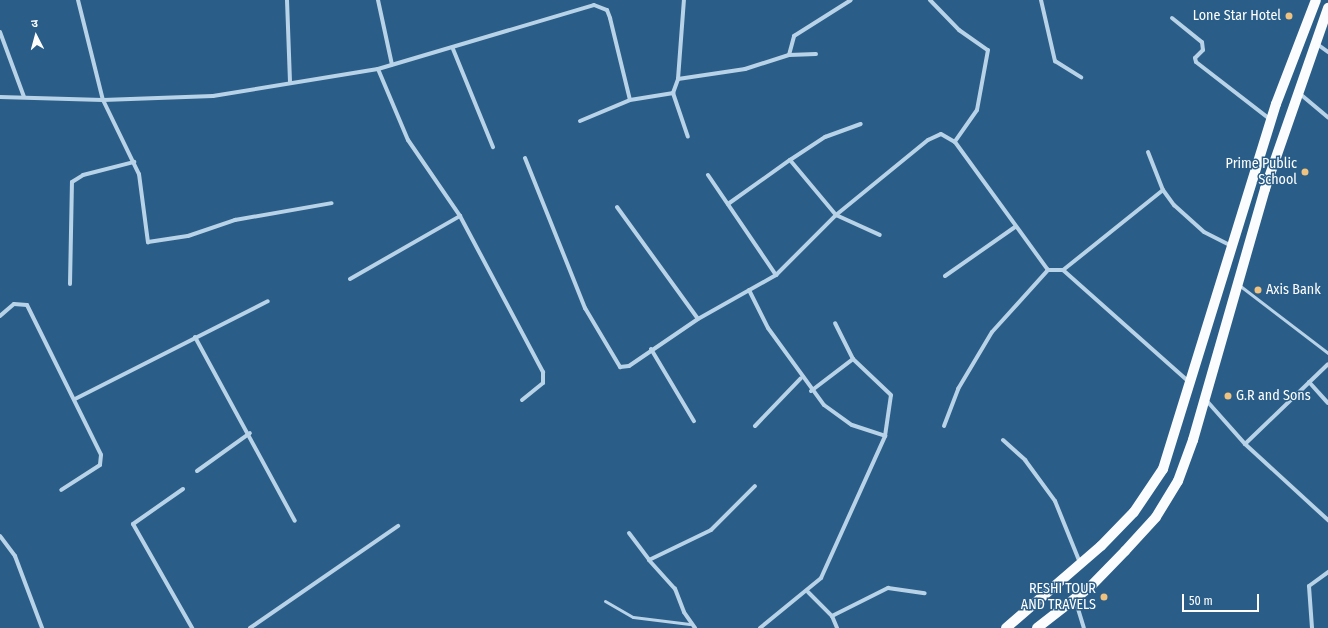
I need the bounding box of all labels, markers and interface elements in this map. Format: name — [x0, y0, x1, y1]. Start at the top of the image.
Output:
place label: Lone Star Hotel — [1193, 8, 1281, 24]
marker: Lone Star Hotel — [1284, 11, 1294, 21]
north arrow — [16, 16, 56, 56]
text: उ — [31, 17, 39, 30]
place label: Prime Public School — [1226, 156, 1297, 188]
marker: Prime Public School — [1300, 167, 1310, 177]
place label: Axis Bank — [1266, 282, 1321, 298]
marker: Axis Bank — [1253, 285, 1263, 295]
place label: G.R and Sons — [1236, 388, 1311, 404]
marker: G.R and Sons — [1223, 391, 1233, 401]
place label: RESHI TOUR AND TRAVELS — [1021, 581, 1096, 614]
scale bar — [1184, 586, 1261, 612]
marker: RESHI TOUR AND TRAVELS — [1099, 592, 1109, 602]
text: 50 m — [1189, 594, 1213, 608]

